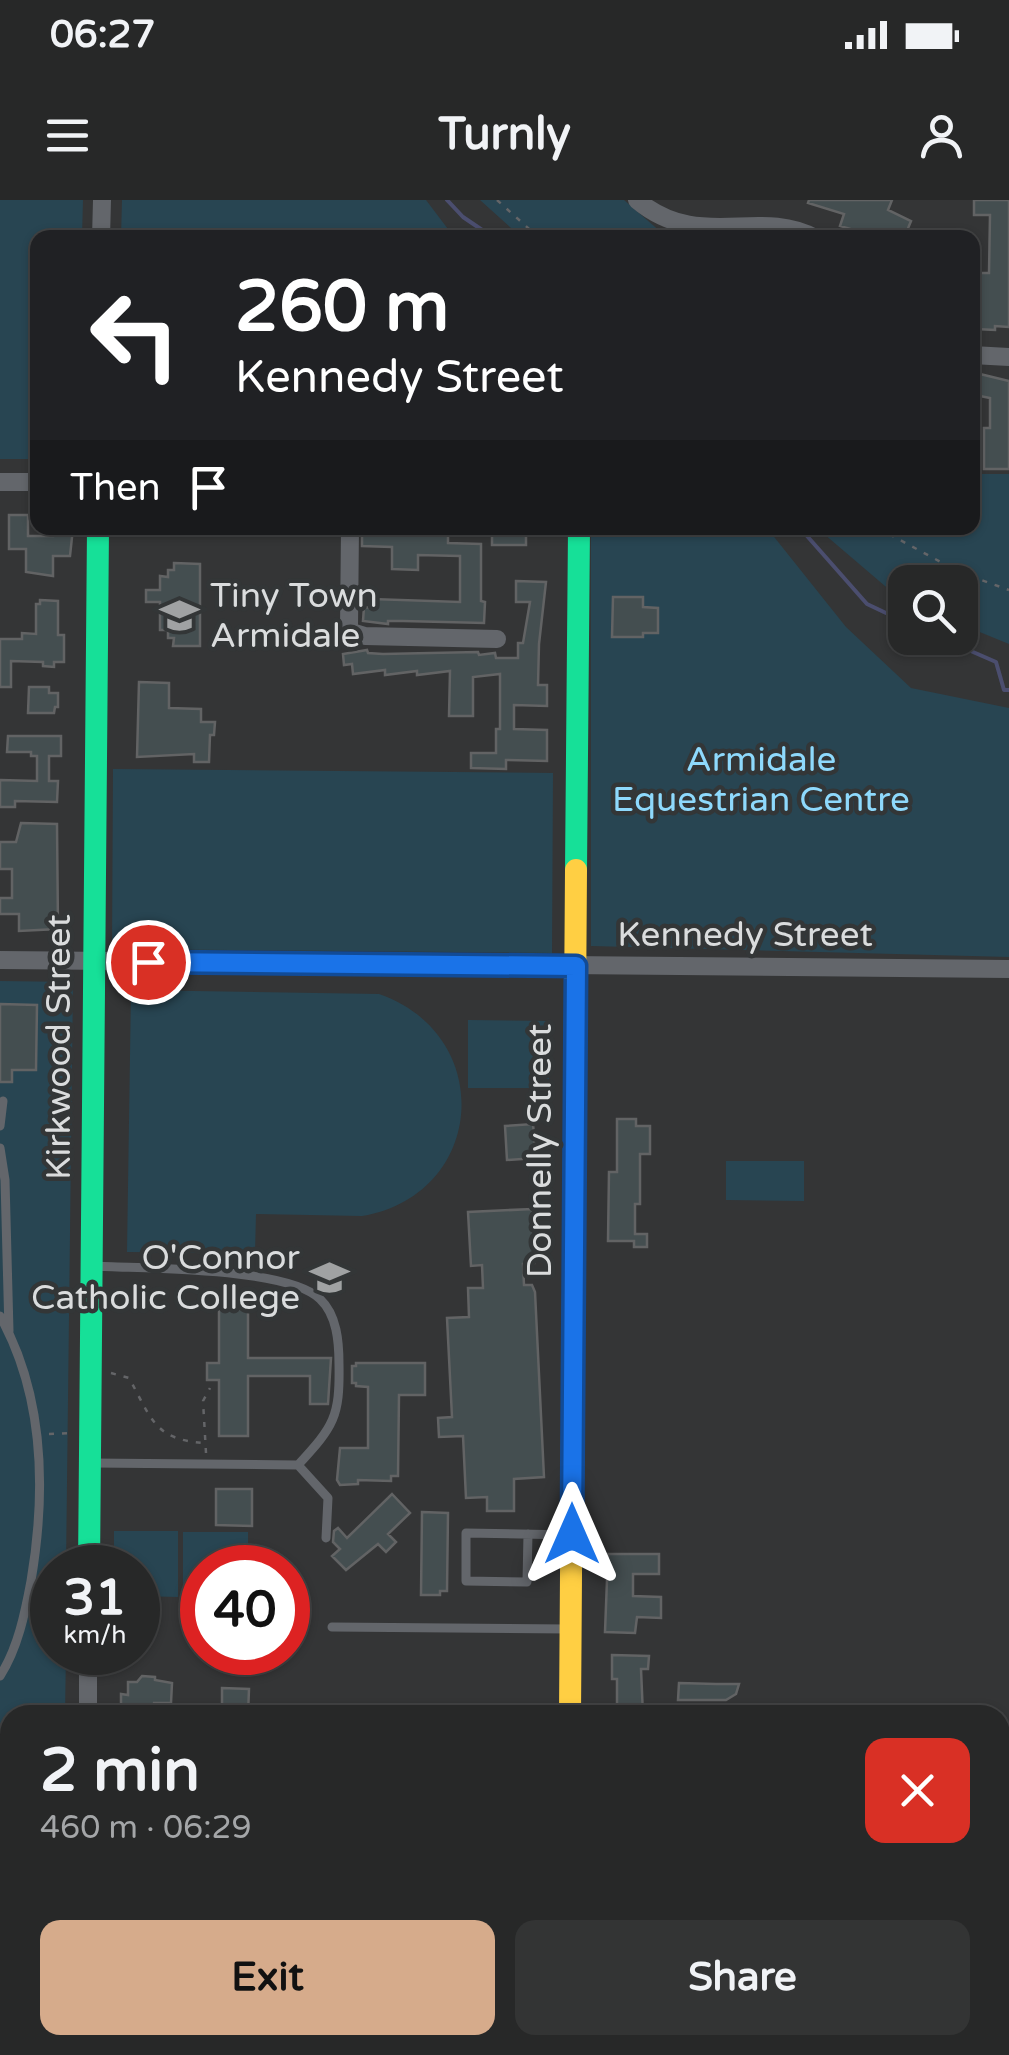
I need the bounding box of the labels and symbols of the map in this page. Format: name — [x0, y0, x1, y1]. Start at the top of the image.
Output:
place label: Tiny Town Armidale — [210, 575, 378, 657]
school or university icon: Tiny Town Armidale — [159, 595, 201, 637]
park label: Armidale Equestrian Centre — [612, 739, 910, 821]
street label: Kirkwood Street — [38, 914, 80, 1180]
street label: Kennedy Street — [617, 914, 873, 956]
pin — [106, 920, 191, 1005]
street label: Donnelly Street — [519, 1024, 561, 1278]
place label: O'Connor Catholic College — [31, 1237, 301, 1319]
school or university icon: O'Connor Catholic College — [309, 1257, 351, 1299]
position arrow — [520, 1482, 624, 1586]
speed limit sign: 40 — [180, 1545, 310, 1675]

